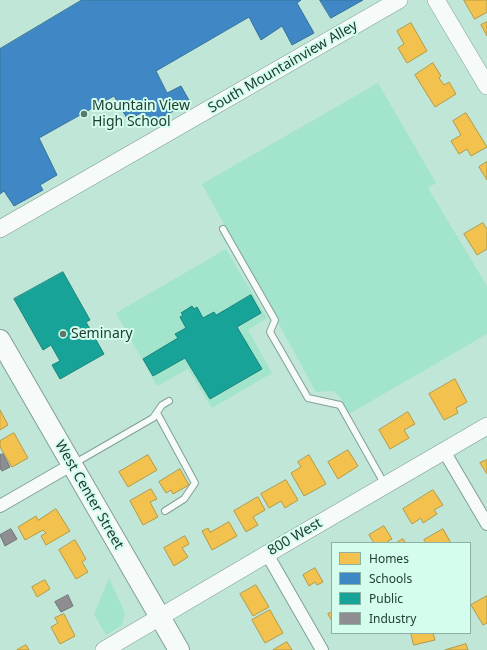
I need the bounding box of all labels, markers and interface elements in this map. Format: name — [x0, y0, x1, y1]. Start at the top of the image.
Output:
street label: South Mountainview Alley — [205, 17, 361, 117]
place label: Mountain View High School — [92, 98, 190, 130]
marker: Mountain View High School — [79, 109, 89, 119]
place label: Seminary — [71, 326, 133, 342]
marker: Seminary — [58, 329, 68, 339]
street label: West Center Street — [51, 438, 127, 552]
street label: 800 West — [265, 515, 325, 559]
legend — [331, 542, 471, 634]
text: Homes — [369, 550, 409, 567]
text: Schools — [369, 570, 412, 587]
text: Public — [369, 590, 403, 607]
text: Industry — [369, 610, 416, 627]

